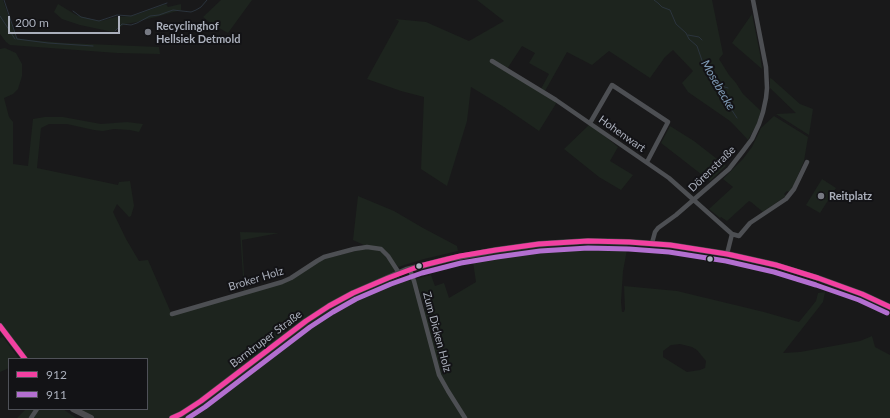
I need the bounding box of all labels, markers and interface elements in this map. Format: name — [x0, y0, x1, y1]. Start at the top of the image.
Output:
scale bar — [10, 8, 122, 34]
text: 200 m — [15, 15, 49, 30]
place label: Recyclinghof Hellsiek Detmold — [156, 19, 240, 45]
marker: Recyclinghof Hellsiek Detmold — [143, 27, 153, 37]
water label: Mosebecke — [698, 57, 738, 113]
street label: Hohenwart — [596, 113, 648, 155]
street label: Dörenstraße — [686, 143, 738, 195]
place label: Reitplatz — [829, 189, 872, 203]
marker: Reitplatz — [816, 191, 826, 201]
unlabelled marker — [705, 254, 715, 264]
unlabelled marker — [414, 261, 424, 271]
street label: Broker Holz — [227, 264, 285, 294]
street label: Zum Dicken Holz — [420, 290, 454, 374]
street label: Barntruper Straße — [227, 308, 305, 370]
legend — [8, 358, 148, 410]
text: 912 — [46, 367, 67, 382]
text: 911 — [46, 387, 67, 402]

